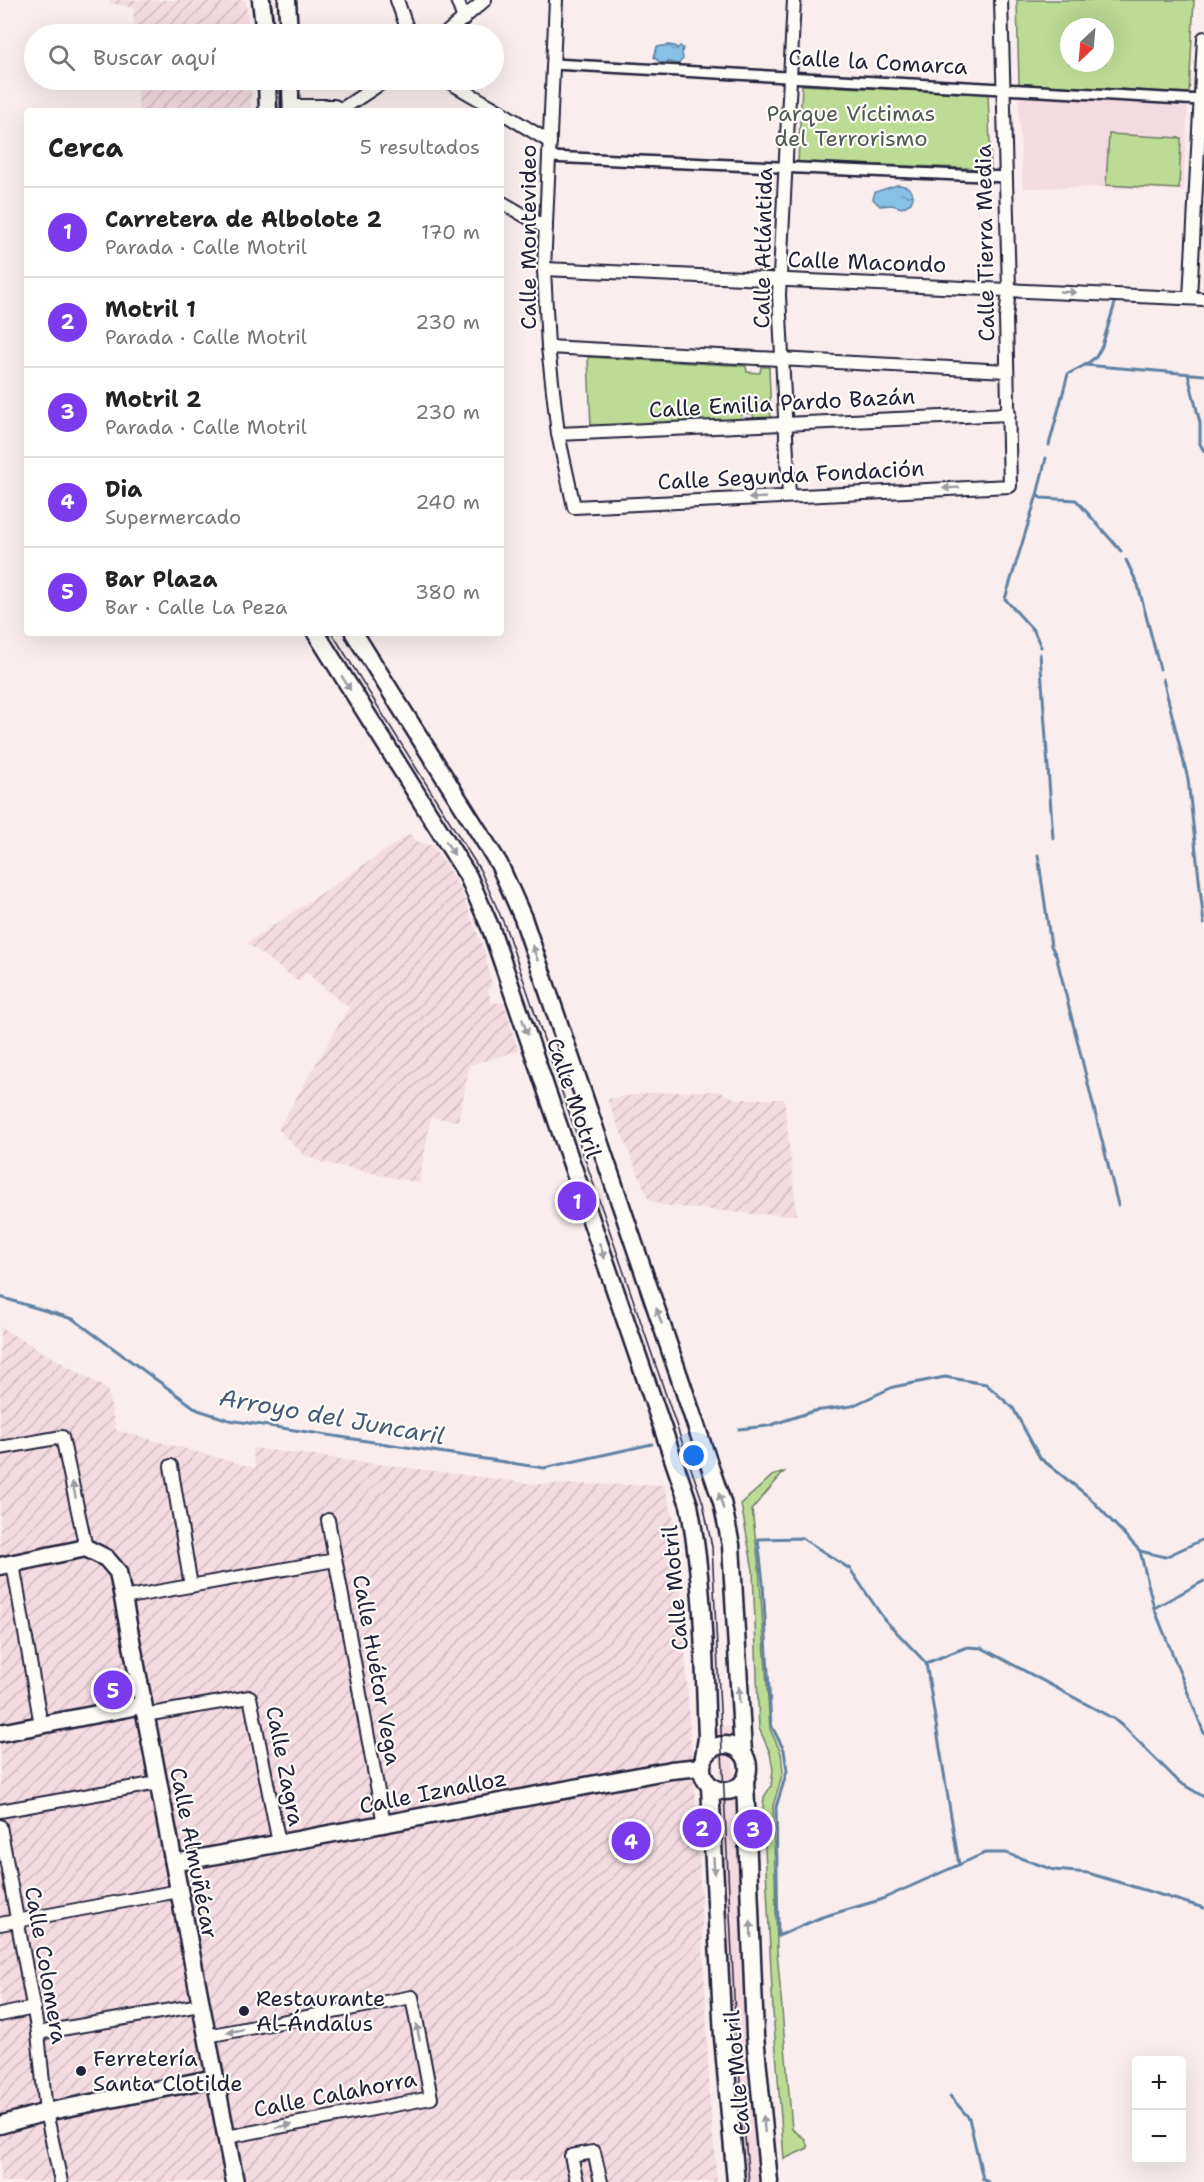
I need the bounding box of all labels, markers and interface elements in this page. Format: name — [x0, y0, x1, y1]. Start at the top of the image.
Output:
north arrow — [1060, 18, 1114, 72]
search box — [24, 24, 504, 90]
icon: search — [45, 41, 78, 74]
text: Buscar aquí — [93, 43, 216, 72]
street label: Calle la Comarca — [788, 43, 969, 81]
park label: Parque Víctimas del Terrorismo — [767, 99, 935, 153]
text: Cerca — [48, 130, 123, 165]
text: 5 resultados — [360, 134, 480, 160]
street label: Calle Montevideo — [514, 144, 543, 330]
street label: Calle Tierra Media — [969, 144, 1001, 342]
street label: Calle Atlántida — [747, 167, 779, 329]
text: Carretera de Albolote 2 — [105, 205, 382, 234]
text: 1 — [63, 219, 72, 245]
text: 170 m — [421, 219, 480, 245]
text: Parada · Calle Motril — [105, 234, 307, 260]
street label: Calle Macondo — [787, 245, 947, 279]
one-way arrow — [1058, 287, 1077, 296]
text: Motril 1 — [105, 295, 196, 324]
text: 2 — [61, 309, 75, 335]
text: 230 m — [415, 309, 480, 335]
text: Parada · Calle Motril — [105, 324, 307, 350]
street label: Calle Emilia Pardo Bazán — [648, 382, 916, 424]
text: Motril 2 — [105, 385, 202, 414]
text: 3 — [61, 399, 75, 425]
text: 230 m — [415, 399, 480, 425]
text: Parada · Calle Motril — [105, 414, 307, 440]
street label: Calle Segunda Fondación — [657, 454, 925, 496]
text: Dia — [105, 475, 142, 504]
one-way arrow — [942, 484, 961, 493]
text: 4 — [61, 489, 75, 515]
text: 240 m — [415, 489, 480, 515]
one-way arrow — [747, 494, 766, 503]
text: Supermercado — [105, 504, 241, 530]
text: Bar Plaza — [105, 565, 218, 594]
text: 5 — [61, 579, 74, 605]
text: 380 m — [415, 579, 480, 605]
text: Bar · Calle La Peza — [105, 594, 287, 620]
one-way arrow — [340, 675, 351, 691]
one-way arrow — [445, 840, 456, 856]
one-way arrow — [529, 944, 539, 962]
one-way arrow — [521, 1018, 531, 1036]
street label: Calle Motril — [540, 1034, 608, 1162]
pin: 1 — [558, 1178, 596, 1224]
one-way arrow — [598, 1242, 608, 1260]
one-way arrow — [654, 1307, 664, 1325]
water label: Arroyo del Juncaril — [217, 1381, 447, 1453]
your location — [679, 1441, 708, 1470]
one-way arrow — [69, 1481, 78, 1500]
one-way arrow — [716, 1492, 726, 1510]
street label: Calle Motril — [655, 1524, 695, 1652]
street label: Calle Huétor Vega — [346, 1573, 408, 1768]
pin: 5 — [94, 1668, 132, 1712]
one-way arrow — [735, 1685, 744, 1704]
street label: Calle Zagra — [259, 1703, 311, 1829]
street label: Calle Iznalloz — [357, 1763, 509, 1821]
street label: Calle Almuñécar — [163, 1765, 225, 1941]
pin: 2 — [682, 1806, 722, 1850]
pin: 3 — [734, 1806, 772, 1852]
pin: 4 — [612, 1818, 650, 1864]
one-way arrow — [710, 1856, 719, 1875]
street label: Calle Colomera — [18, 1884, 74, 2046]
one-way arrow — [746, 1920, 755, 1939]
place label: Restaurante Al-Ándalus — [256, 1984, 386, 2038]
marker: Restaurante Al-Ándalus — [237, 2004, 251, 2018]
street label: Calle Motril — [717, 2009, 757, 2137]
one-way arrow — [413, 2023, 422, 2042]
one-way arrow — [225, 2027, 244, 2036]
place label: Ferretería Santa Clotilde — [93, 2044, 243, 2098]
map controls — [1132, 2056, 1186, 2164]
button: + — [1132, 2056, 1186, 2110]
marker: Ferretería Santa Clotilde — [74, 2064, 88, 2078]
street label: Calle Calahorra — [251, 2064, 419, 2124]
button: − — [1132, 2110, 1186, 2164]
one-way arrow — [759, 2114, 768, 2133]
one-way arrow — [275, 2121, 294, 2130]

